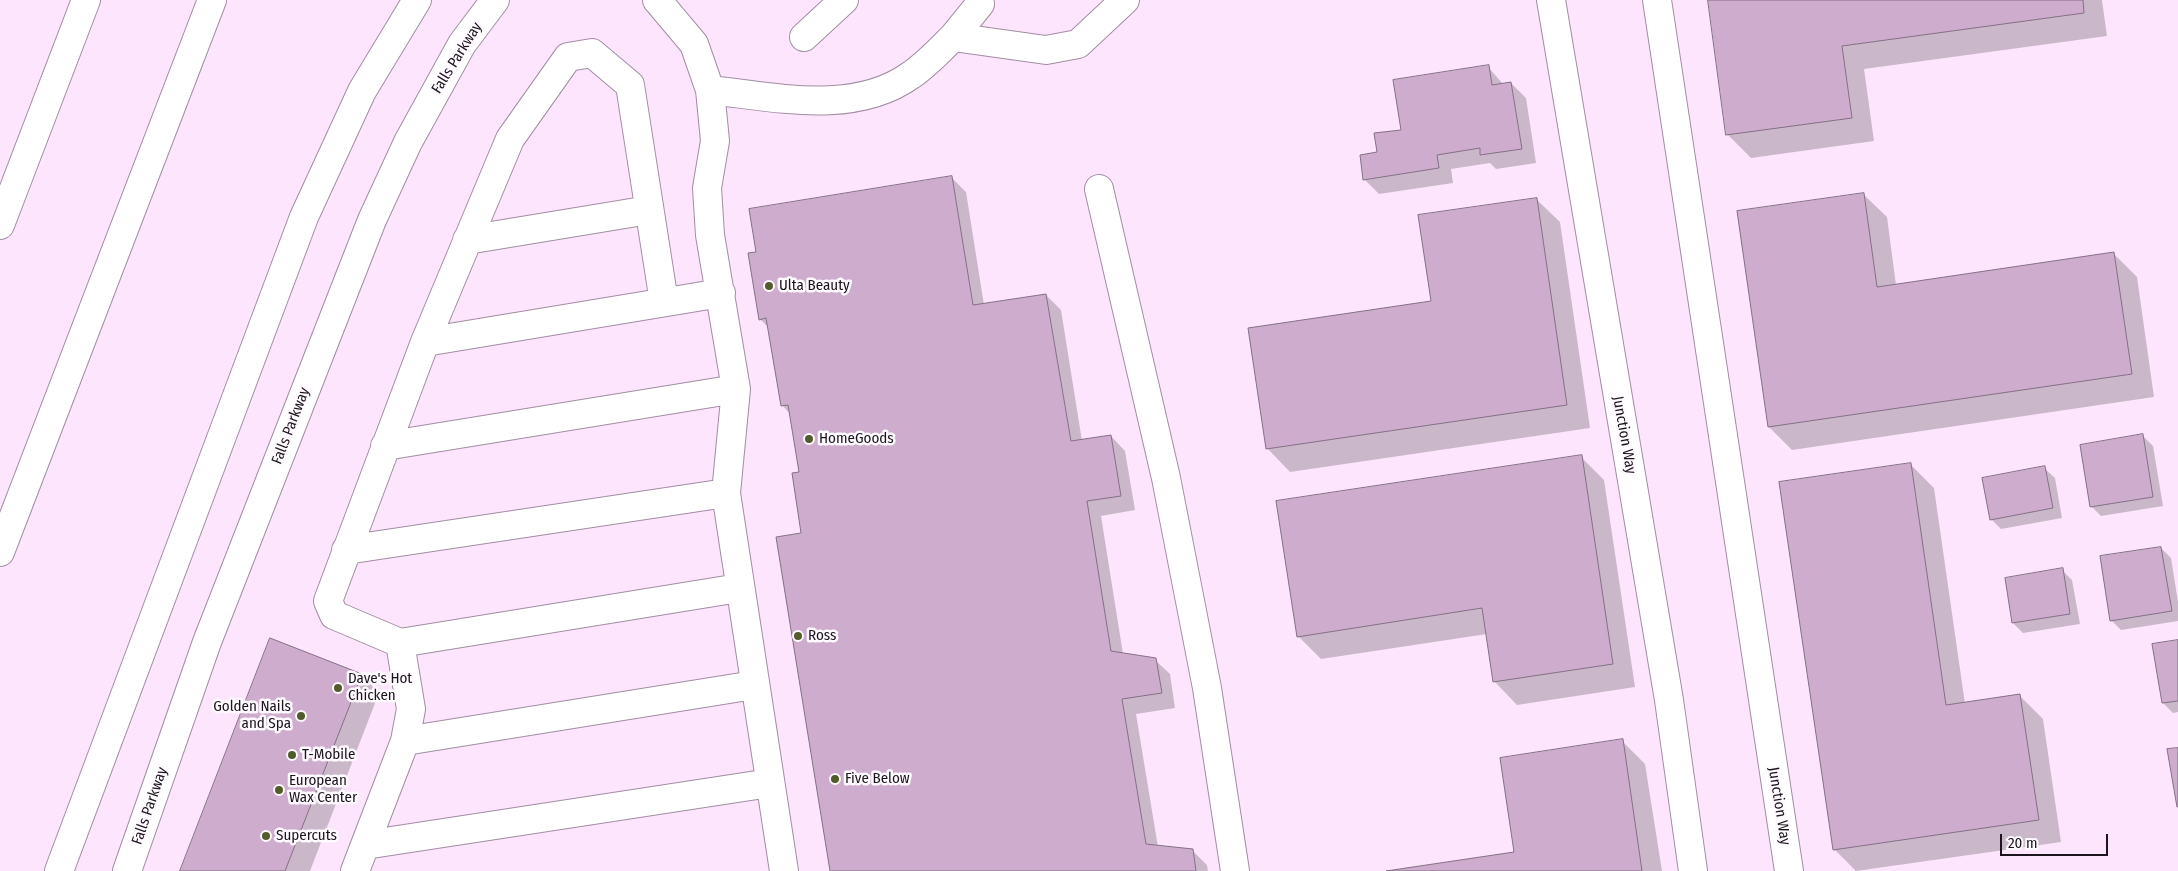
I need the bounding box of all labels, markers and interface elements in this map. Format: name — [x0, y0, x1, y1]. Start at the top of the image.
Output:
street label: Falls Parkway — [428, 19, 486, 97]
place label: Ulta Beauty — [779, 277, 850, 295]
marker: Ulta Beauty — [763, 280, 775, 292]
street label: Falls Parkway — [268, 385, 314, 467]
street label: Junction Way — [1608, 395, 1640, 475]
place label: HomeGoods — [819, 430, 894, 448]
marker: HomeGoods — [803, 433, 815, 445]
place label: Ross — [808, 627, 836, 645]
marker: Ross — [792, 630, 804, 642]
place label: Dave's Hot Chicken — [348, 670, 412, 705]
marker: Dave's Hot Chicken — [332, 682, 344, 694]
place label: Golden Nails and Spa — [213, 698, 291, 733]
marker: Golden Nails and Spa — [295, 710, 307, 722]
place label: T-Mobile — [302, 746, 355, 764]
marker: T-Mobile — [286, 749, 298, 761]
street label: Falls Parkway — [128, 765, 172, 847]
street label: Junction Way — [1764, 766, 1794, 846]
place label: Five Below — [845, 770, 910, 788]
place label: European Wax Center — [289, 772, 357, 807]
marker: Five Below — [829, 773, 841, 785]
marker: European Wax Center — [273, 784, 285, 796]
scale bar — [2003, 824, 2110, 856]
place label: Supercuts — [276, 827, 337, 845]
marker: Supercuts — [260, 830, 272, 842]
text: 20 m — [2008, 834, 2038, 852]

